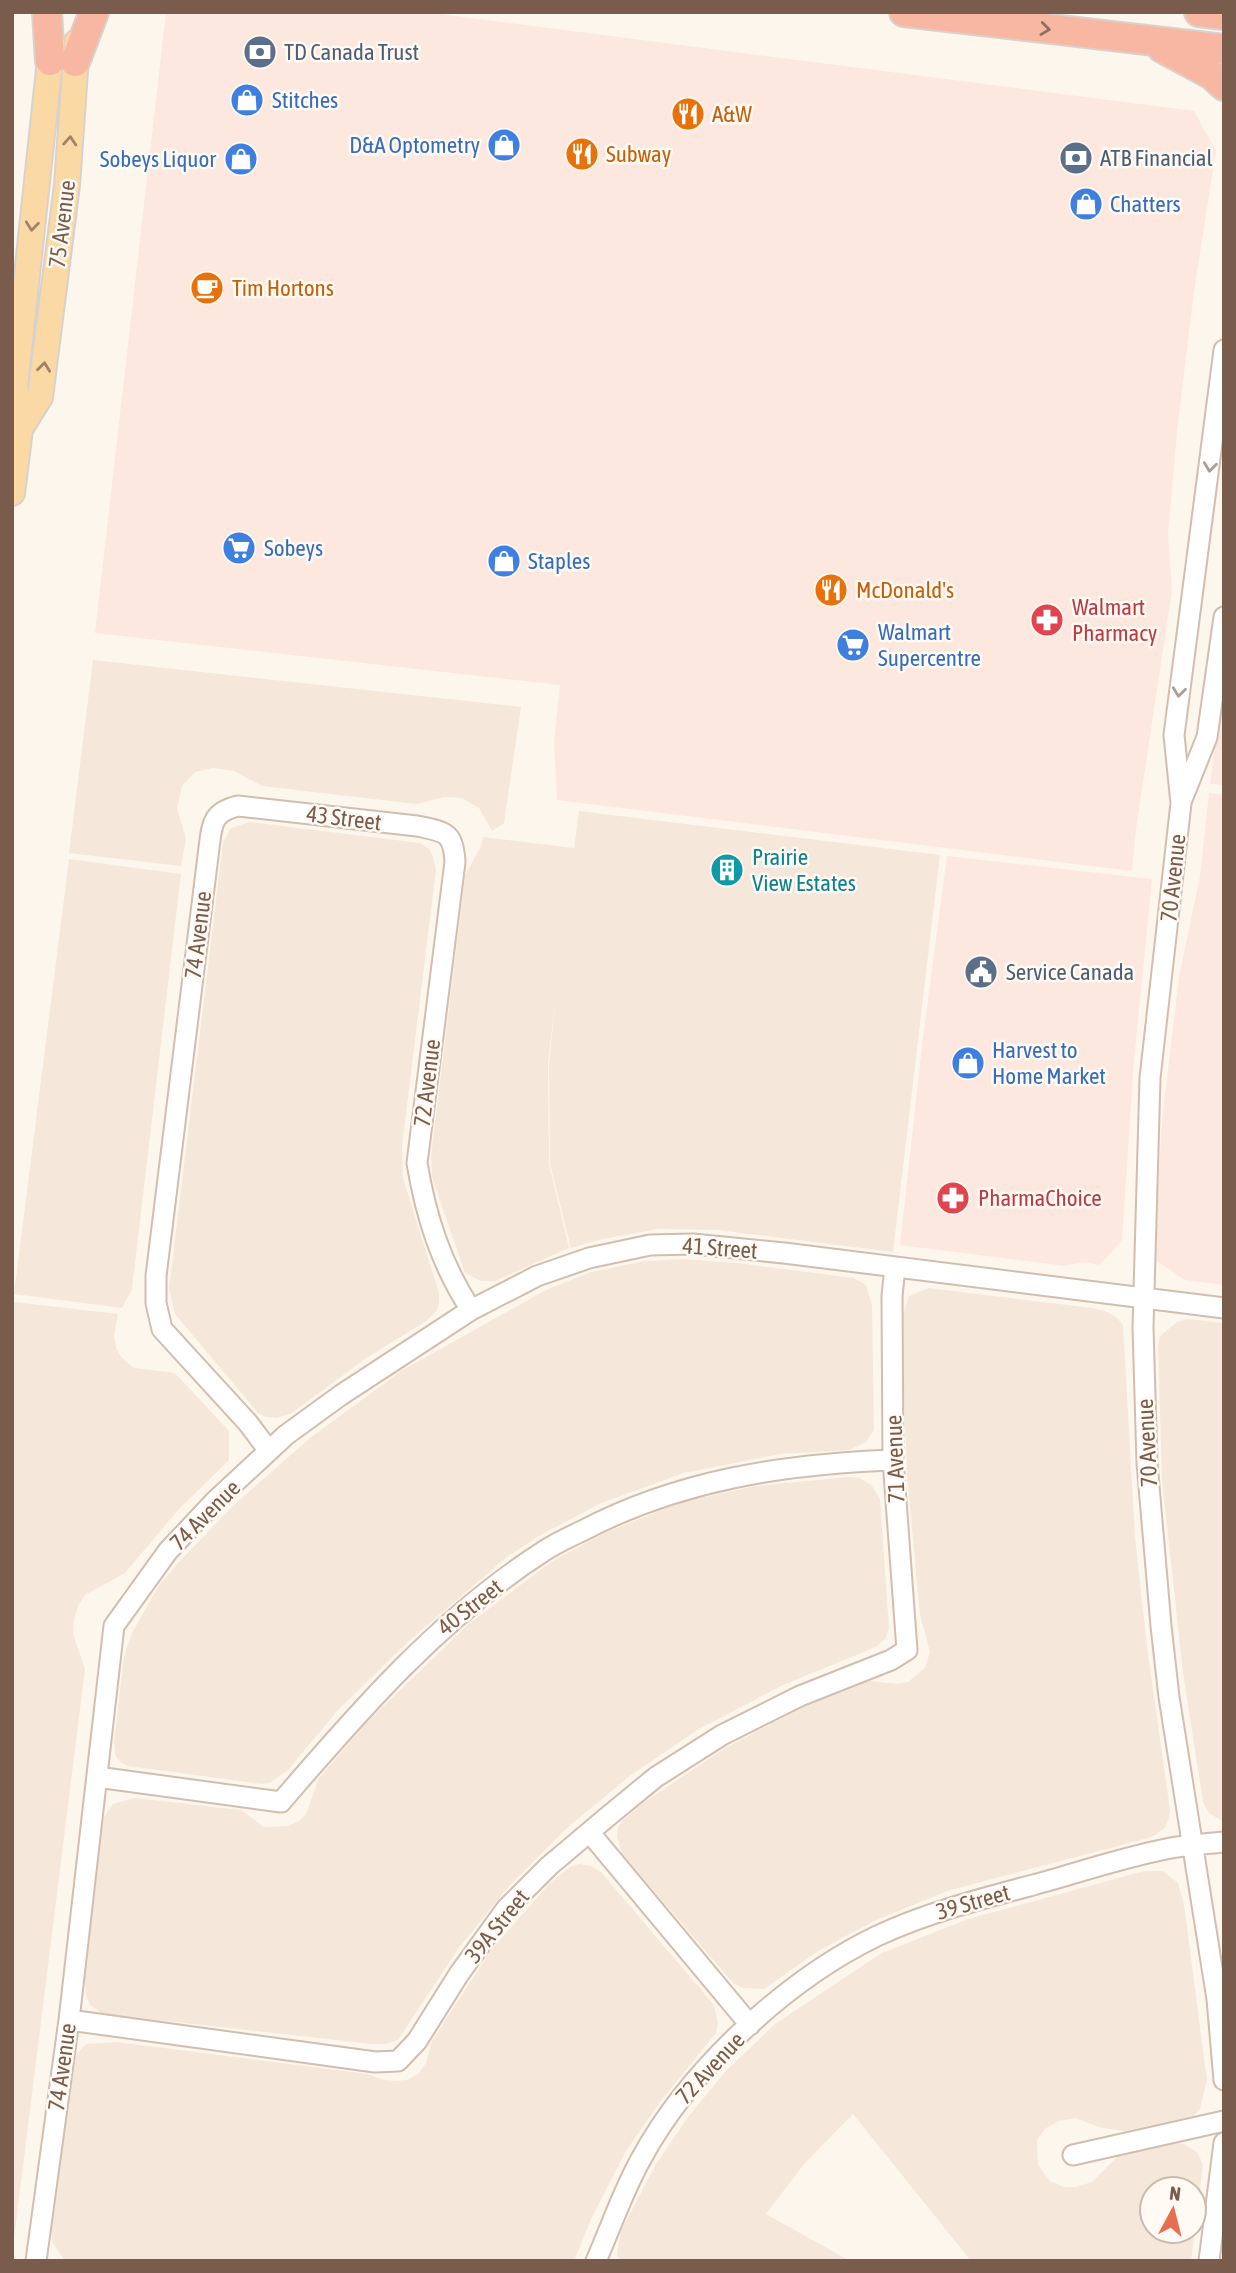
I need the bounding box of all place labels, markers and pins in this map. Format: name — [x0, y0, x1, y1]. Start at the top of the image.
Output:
bank icon: TD Canada Trust — [241, 33, 279, 71]
place label: TD Canada Trust — [284, 39, 419, 65]
shop icon: Stitches — [228, 81, 266, 119]
place label: Stitches — [272, 87, 338, 113]
restaurant icon: A&W — [669, 95, 707, 133]
place label: A&W — [712, 101, 752, 127]
shop icon: D&A Optometry — [485, 126, 523, 164]
place label: D&A Optometry — [349, 132, 480, 158]
restaurant icon: Subway — [563, 135, 601, 173]
bank icon: ATB Financial — [1057, 139, 1095, 177]
shop icon: Sobeys Liquor — [222, 140, 260, 178]
place label: Subway — [606, 141, 671, 167]
place label: ATB Financial — [1100, 145, 1213, 171]
place label: Sobeys Liquor — [100, 146, 217, 172]
shop icon: Chatters — [1067, 185, 1105, 223]
place label: Chatters — [1110, 191, 1181, 217]
cafe icon: Tim Hortons — [188, 269, 226, 307]
place label: Tim Hortons — [232, 275, 334, 301]
supermarket icon: Sobeys — [220, 529, 258, 567]
place label: Sobeys — [264, 535, 323, 561]
shop icon: Staples — [485, 542, 523, 580]
place label: Staples — [528, 548, 590, 574]
restaurant icon: McDonald's — [812, 571, 850, 609]
place label: McDonald's — [856, 577, 954, 603]
place label: Walmart Pharmacy — [1072, 594, 1157, 646]
pharmacy icon: Walmart Pharmacy — [1028, 601, 1066, 639]
place label: Walmart Supercentre — [878, 619, 981, 671]
supermarket icon: Walmart Supercentre — [834, 626, 872, 664]
place label: Prairie View Estates — [752, 844, 856, 896]
building icon: Prairie View Estates — [708, 851, 746, 889]
public building icon: Service Canada — [962, 953, 1000, 991]
place label: Service Canada — [1006, 959, 1134, 985]
place label: Harvest to Home Market — [992, 1037, 1106, 1089]
shop icon: Harvest to Home Market — [949, 1044, 987, 1082]
pharmacy icon: PharmaChoice — [934, 1179, 972, 1217]
place label: PharmaChoice — [978, 1185, 1102, 1211]

